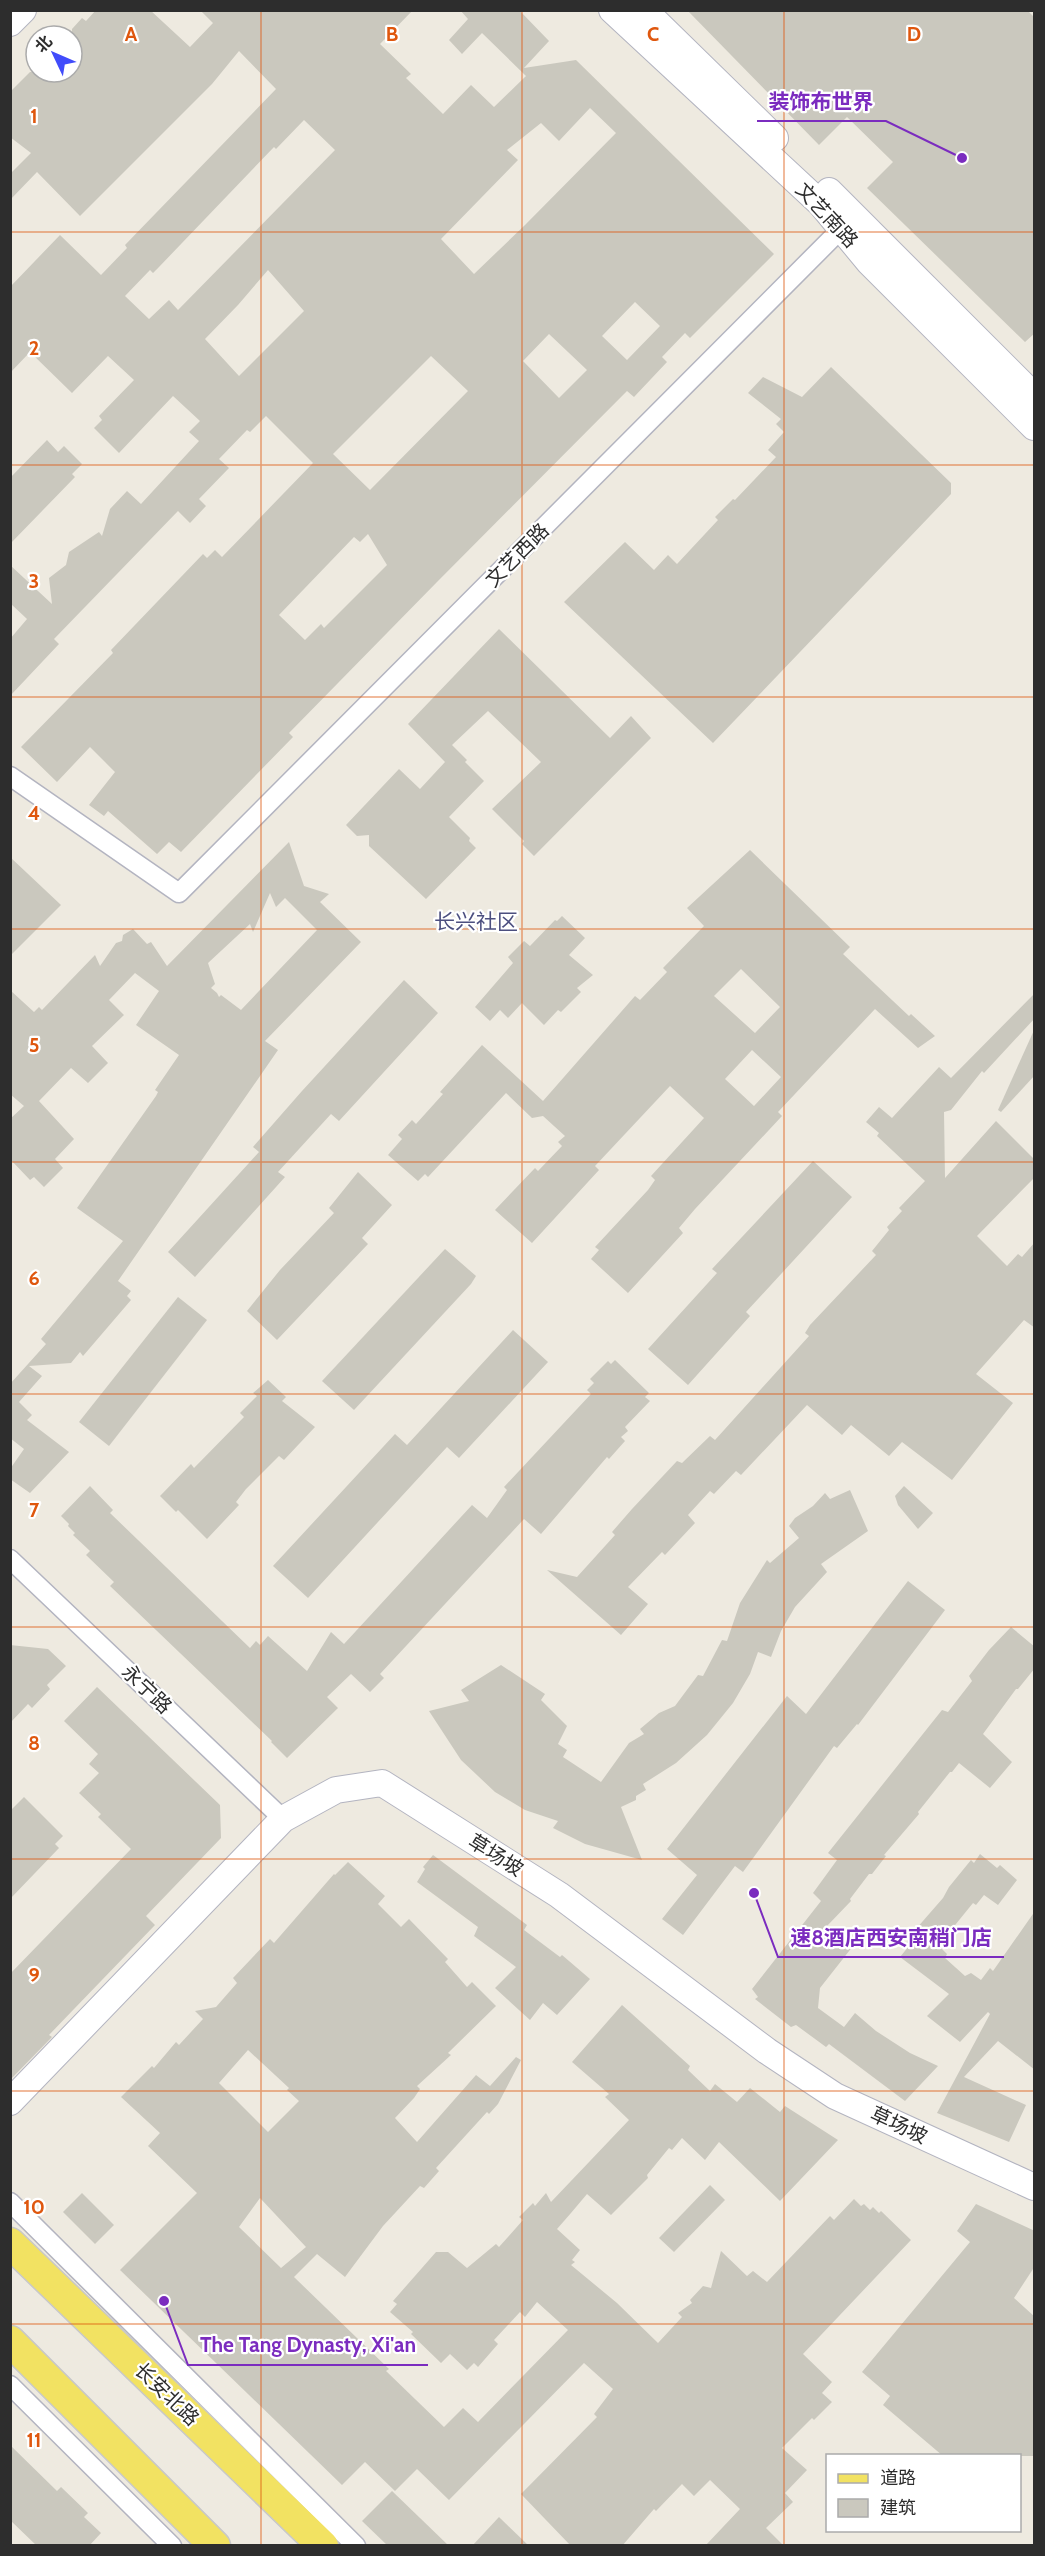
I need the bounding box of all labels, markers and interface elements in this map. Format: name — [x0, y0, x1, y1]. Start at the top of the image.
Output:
text: A — [125, 22, 138, 46]
text: B — [386, 22, 398, 46]
text: C — [647, 22, 659, 46]
text: D — [907, 22, 921, 46]
north arrow — [24, 24, 84, 84]
text: 北 — [31, 32, 56, 56]
callout: 装饰布世界 — [757, 82, 886, 121]
text: 装饰布世界 — [769, 89, 874, 114]
text: 1 — [30, 104, 38, 128]
street label: 文艺南路 — [791, 178, 863, 252]
text: 2 — [29, 336, 39, 360]
street label: 文艺西路 — [480, 518, 554, 592]
text: 3 — [29, 569, 39, 593]
text: 4 — [28, 801, 40, 825]
district label: 长兴社区 — [434, 909, 518, 934]
text: 5 — [29, 1033, 39, 1057]
text: 6 — [28, 1266, 40, 1290]
text: 7 — [29, 1498, 40, 1522]
street label: 永宁路 — [117, 1660, 177, 1718]
text: 8 — [28, 1731, 40, 1755]
street label: 草场坡 — [464, 1829, 528, 1881]
callout: 速8酒店西安南稍门店 — [778, 1918, 1004, 1957]
text: 速8酒店西安南稍门店 — [790, 1925, 992, 1950]
text: 9 — [28, 1963, 40, 1987]
street label: 草场坡 — [867, 2101, 931, 2149]
text: 10 — [23, 2195, 45, 2219]
callout: The Tang Dynasty, Xi'an — [188, 2326, 428, 2365]
text: The Tang Dynasty, Xi'an — [200, 2332, 416, 2357]
street label: 长安北路 — [130, 2358, 204, 2430]
text: 11 — [27, 2428, 41, 2452]
legend — [826, 2454, 1021, 2532]
text: 道路 — [880, 2467, 916, 2489]
text: 建筑 — [880, 2497, 916, 2519]

